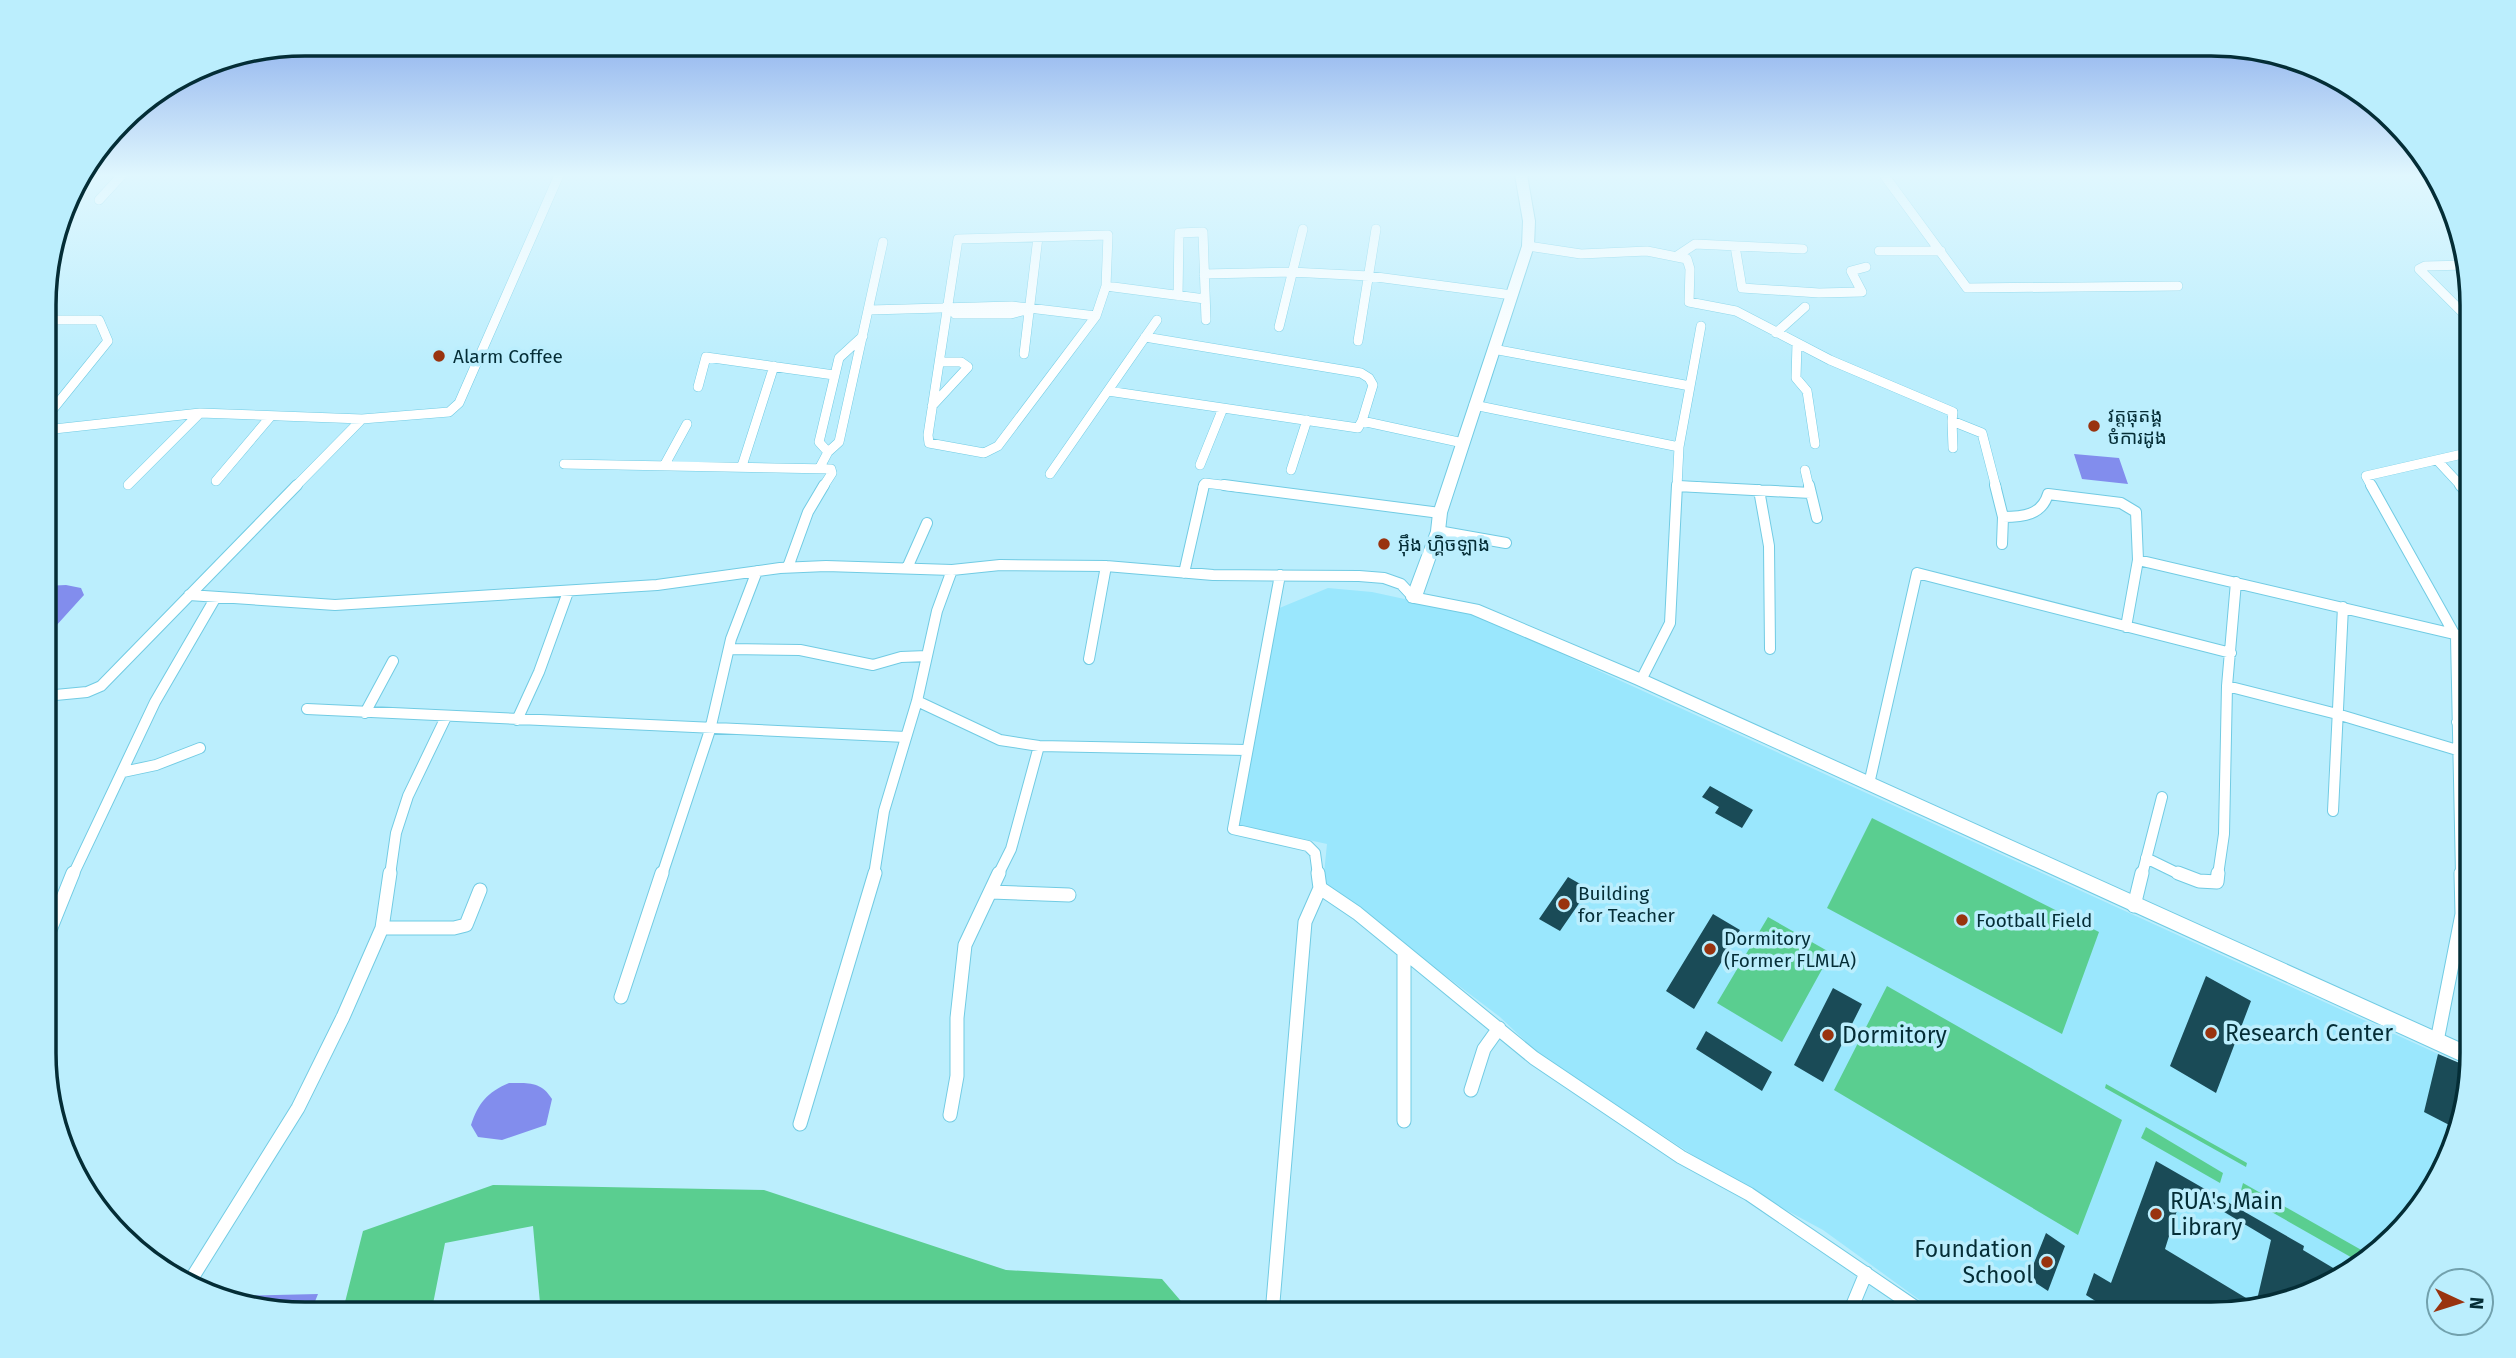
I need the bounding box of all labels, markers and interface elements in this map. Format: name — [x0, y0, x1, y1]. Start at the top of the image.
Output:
place label: Alarm Coffee — [453, 345, 563, 368]
marker: Alarm Coffee — [431, 348, 447, 364]
place label: វត្តធុតង្គ ចំការដូង — [2108, 404, 2167, 449]
marker: វត្តធុតង្គ ចំការដូង — [2086, 418, 2102, 434]
place label: អ៊ឹង ហ្គិចឡាង — [1398, 533, 1490, 557]
marker: អ៊ឹង ហ្គិចឡាង — [1376, 536, 1392, 552]
place label: Building for Teacher — [1578, 882, 1675, 927]
marker: Building for Teacher — [1556, 896, 1572, 912]
place label: Football Field — [1976, 909, 2092, 932]
marker: Football Field — [1954, 912, 1970, 928]
place label: Dormitory (Former FLMLA) — [1724, 927, 1856, 972]
marker: Dormitory (Former FLMLA) — [1702, 941, 1718, 957]
place label: Research Center — [2225, 1019, 2393, 1047]
place label: Dormitory — [1842, 1021, 1948, 1049]
marker: Research Center — [2203, 1025, 2219, 1041]
marker: Dormitory — [1820, 1027, 1836, 1043]
place label: RUA's Main Library — [2170, 1187, 2283, 1241]
marker: RUA's Main Library — [2148, 1206, 2164, 1222]
place label: Foundation School — [1914, 1235, 2033, 1289]
marker: Foundation School — [2039, 1254, 2055, 1270]
north arrow — [2425, 1267, 2495, 1337]
text: N — [2465, 1296, 2488, 1310]

